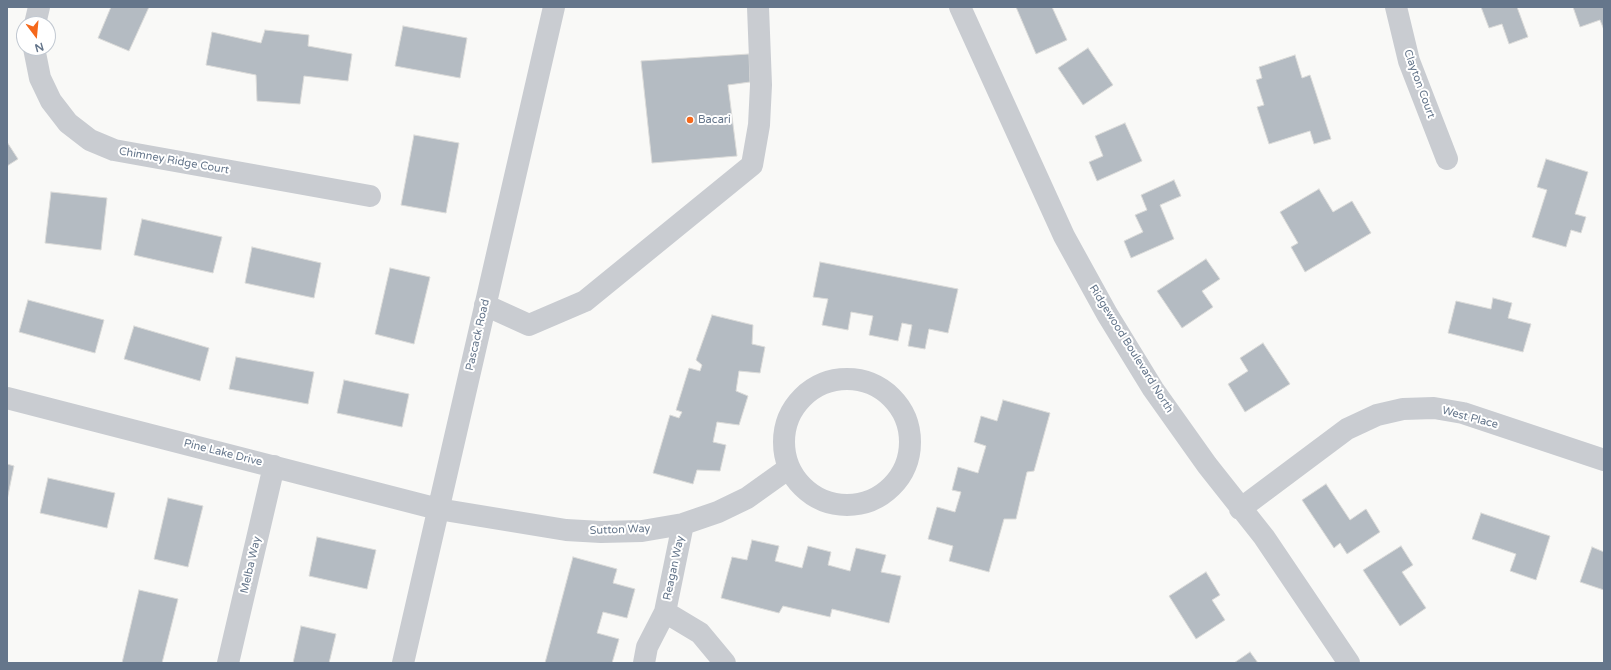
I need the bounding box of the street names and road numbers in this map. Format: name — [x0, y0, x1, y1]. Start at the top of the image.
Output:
street label: Clayton Court — [1400, 48, 1438, 120]
street label: Chimney Ridge Court — [118, 145, 230, 177]
street label: Ridgewood Boulevard North — [1086, 283, 1176, 415]
street label: Pascack Road — [463, 298, 493, 372]
street label: West Place — [1441, 404, 1499, 432]
street label: Pine Lake Drive — [182, 437, 264, 469]
street label: Sutton Way — [589, 522, 651, 538]
street label: Melba Way — [238, 535, 264, 595]
street label: Reagan Way — [661, 535, 687, 601]

